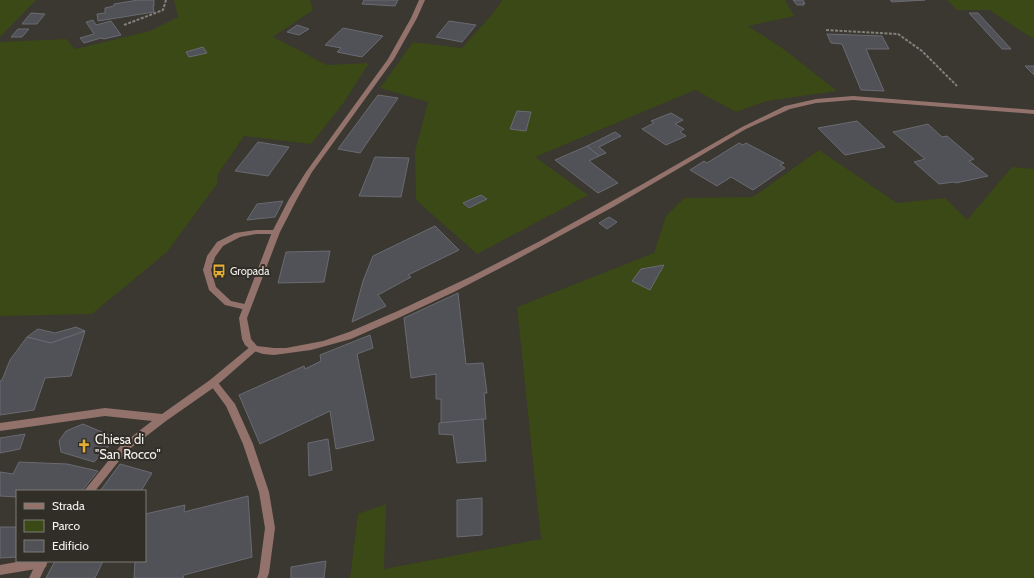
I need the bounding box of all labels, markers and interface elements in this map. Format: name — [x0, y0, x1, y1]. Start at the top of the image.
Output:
bus stop icon: Gropada — [211, 263, 227, 279]
place label: Gropada — [230, 264, 270, 278]
place label: Chiesa di "San Rocco" — [95, 431, 161, 462]
church icon: Chiesa di "San Rocco" — [76, 438, 92, 454]
legend — [16, 490, 146, 562]
text: Strada — [52, 498, 85, 513]
text: Parco — [52, 518, 80, 533]
text: Edificio — [52, 538, 89, 553]

